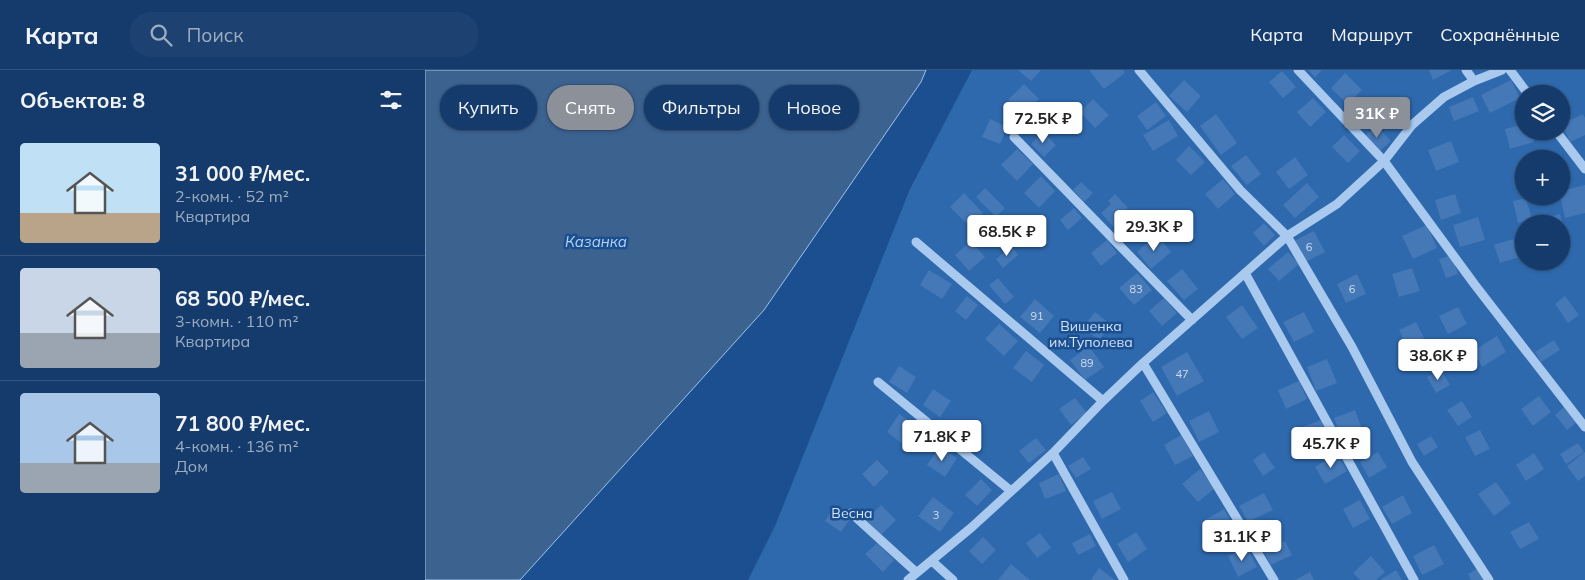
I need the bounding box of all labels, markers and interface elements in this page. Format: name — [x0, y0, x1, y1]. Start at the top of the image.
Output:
search box — [129, 12, 479, 57]
text: Карта — [25, 20, 99, 50]
icon: search — [147, 21, 175, 49]
text: Поиск — [187, 23, 244, 47]
text: Карта — [1250, 23, 1303, 46]
text: Маршрут — [1331, 23, 1412, 46]
text: Сохранённые — [1440, 23, 1560, 46]
chip: Купить — [440, 85, 537, 130]
chip: Снять — [547, 85, 634, 130]
chip: Фильтры — [644, 85, 759, 130]
chip: Новое — [769, 85, 859, 130]
map controls — [1515, 85, 1570, 270]
button: layers — [1515, 85, 1570, 140]
icon: filters — [377, 86, 405, 114]
text: Объектов: 8 — [20, 87, 145, 113]
pin: 31K ₽ — [1342, 97, 1412, 139]
pin: 72.5K ₽ — [997, 102, 1089, 144]
text: 31K ₽ — [1355, 103, 1399, 123]
text: 72.5K ₽ — [1014, 108, 1072, 128]
button: + — [1515, 150, 1570, 205]
text: 31 000 ₽/мес. — [175, 160, 310, 186]
icon: home — [60, 163, 120, 223]
text: 2-комн. · 52 m² — [175, 186, 289, 206]
text: Квартира — [175, 206, 250, 226]
pin: 29.3K ₽ — [1108, 210, 1200, 252]
pin: 68.5K ₽ — [961, 214, 1053, 257]
button: − — [1515, 215, 1570, 270]
text: 29.3K ₽ — [1125, 216, 1183, 236]
text: 68.5K ₽ — [978, 221, 1036, 241]
water label: Казанка — [565, 232, 627, 251]
house number: 6 — [1306, 240, 1313, 254]
house number: 83 — [1129, 282, 1143, 296]
house number: 6 — [1349, 282, 1356, 296]
text: 68 500 ₽/мес. — [175, 285, 310, 311]
icon: home — [60, 288, 120, 348]
house number: 91 — [1030, 309, 1044, 323]
text: 3-комн. · 110 m² — [175, 311, 299, 331]
park label: Вишенка им.Туполева — [1049, 317, 1133, 351]
text: Квартира — [175, 331, 250, 351]
pin: 38.6K ₽ — [1392, 338, 1484, 381]
text: 38.6K ₽ — [1409, 345, 1467, 365]
house number: 89 — [1080, 356, 1094, 370]
house number: 47 — [1175, 367, 1189, 381]
text: 71 800 ₽/мес. — [175, 410, 310, 436]
icon: home — [60, 413, 120, 473]
pin: 71.8K ₽ — [896, 420, 988, 462]
text: 71.8K ₽ — [913, 426, 971, 446]
pin: 45.7K ₽ — [1285, 426, 1377, 469]
text: 45.7K ₽ — [1302, 433, 1360, 453]
text: 4-комн. · 136 m² — [175, 436, 299, 456]
text: Дом — [175, 456, 208, 476]
park label: Весна — [831, 504, 873, 522]
house number: 3 — [933, 508, 939, 522]
pin: 31.1K ₽ — [1196, 520, 1288, 562]
text: 31.1K ₽ — [1213, 526, 1271, 546]

